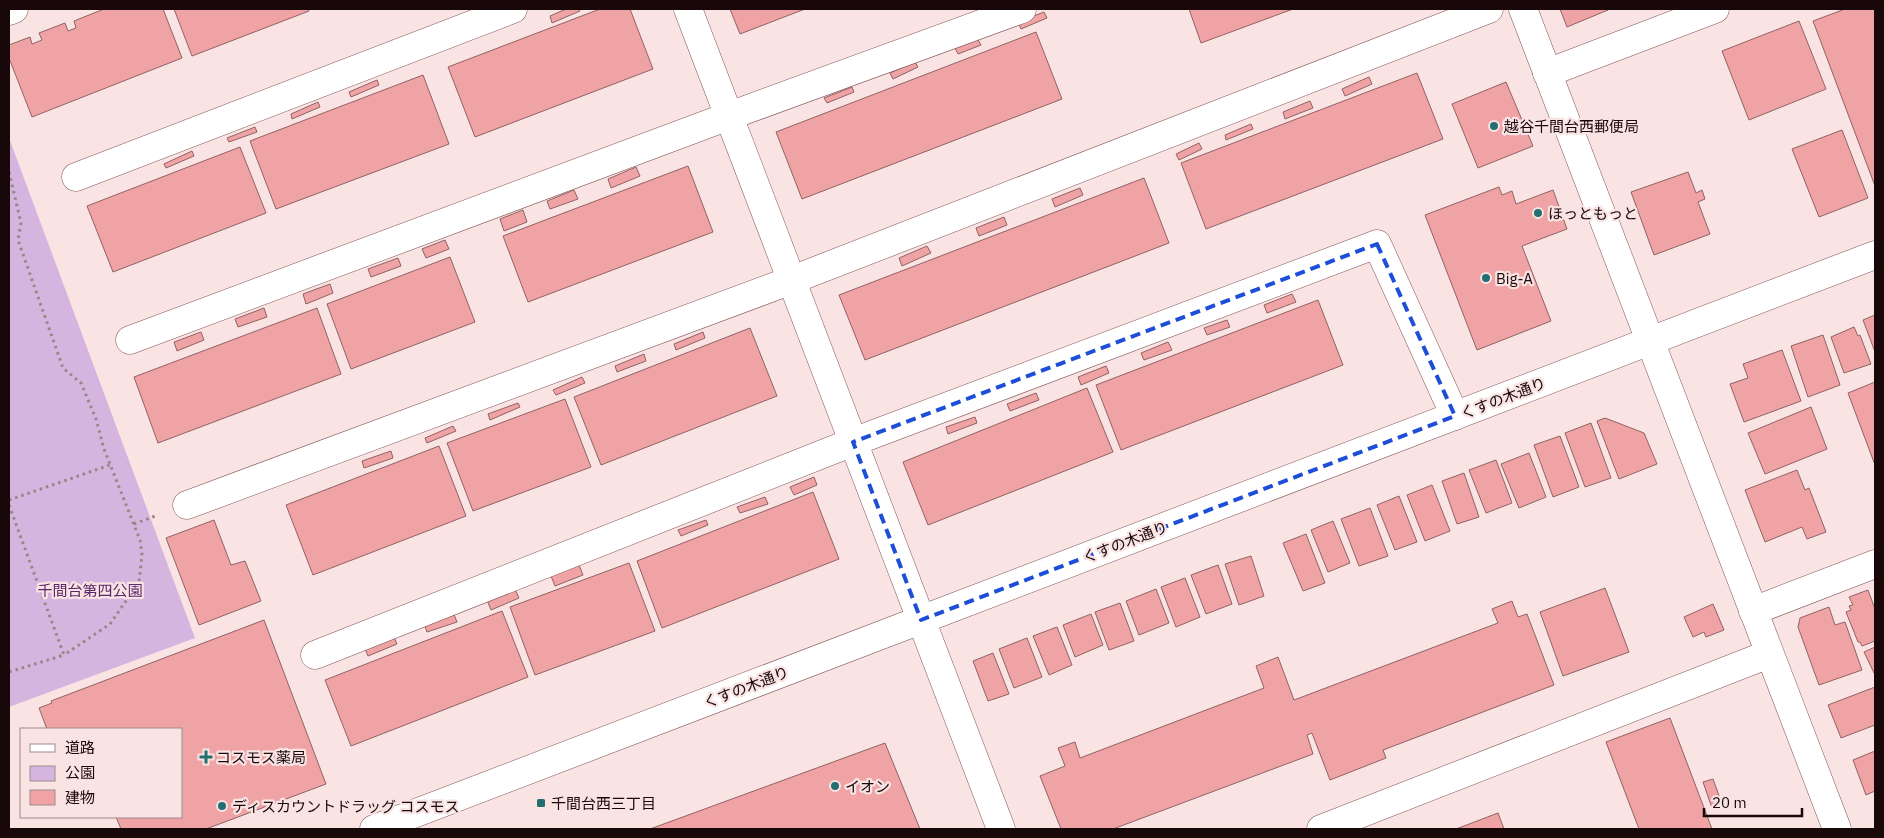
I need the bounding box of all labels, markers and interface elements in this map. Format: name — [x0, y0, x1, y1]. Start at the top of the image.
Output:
place label: 越谷千間台西郵便局 — [1503, 117, 1639, 136]
marker: 越谷千間台西郵便局 — [1488, 120, 1500, 132]
place label: ほっともっと — [1548, 204, 1638, 223]
marker: ほっともっと — [1532, 207, 1544, 219]
place label: Big-A — [1496, 269, 1533, 288]
marker: Big-A — [1480, 272, 1492, 284]
street label: くすの木通り — [1458, 373, 1548, 423]
street label: くすの木通り — [1080, 517, 1170, 567]
park label: 千間台第四公園 — [37, 581, 143, 600]
street label: くすの木通り — [701, 662, 791, 712]
legend — [20, 728, 182, 818]
text: 道路 — [65, 738, 95, 757]
place label: コスモス薬局 — [216, 748, 306, 767]
marker: コスモス薬局 — [200, 751, 212, 763]
text: 公園 — [65, 763, 95, 782]
place label: イオン — [845, 777, 890, 796]
marker: イオン — [829, 780, 841, 792]
scale bar — [1704, 786, 1802, 818]
text: 建物 — [65, 788, 95, 807]
text: 20 m — [1712, 793, 1747, 812]
place label: 千間台西三丁目 — [551, 794, 656, 813]
place label: ディスカウントドラッグ コスモス — [232, 797, 460, 816]
marker: 千間台西三丁目 — [535, 797, 547, 809]
marker: ディスカウントドラッグ コスモス — [216, 800, 228, 812]

